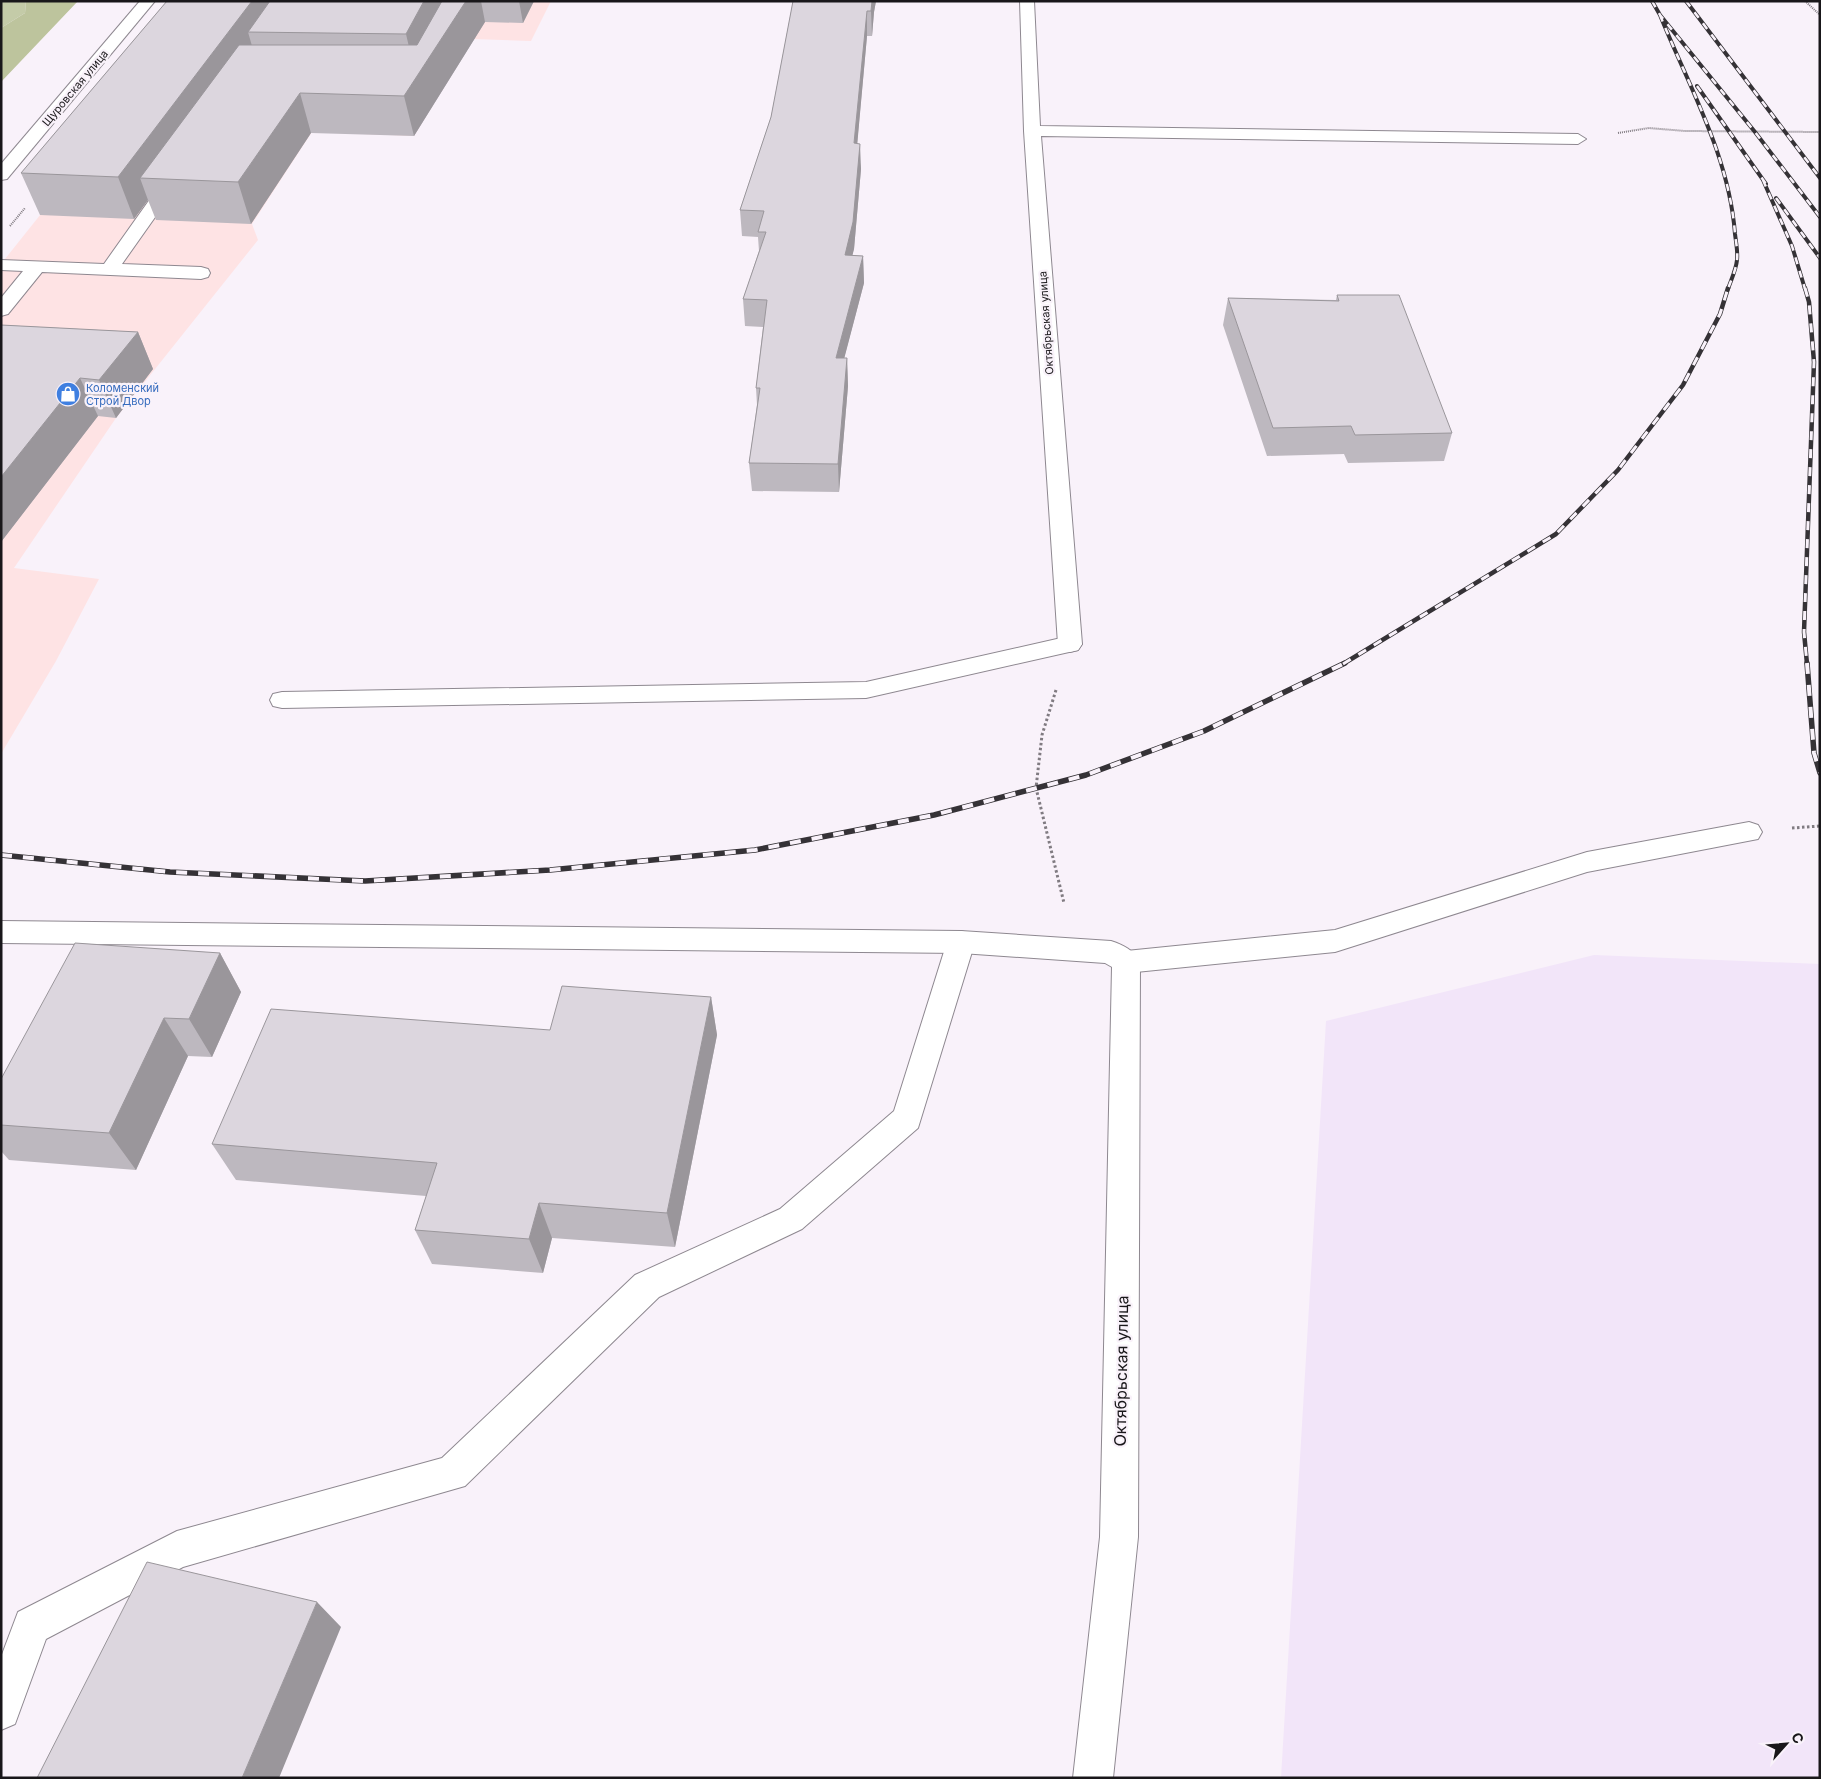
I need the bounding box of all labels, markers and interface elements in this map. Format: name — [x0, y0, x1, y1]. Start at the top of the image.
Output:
street label: Щуровская улица — [39, 47, 111, 129]
street label: Октябрьская улица — [1035, 271, 1057, 375]
shop icon: Коломенский Строй Двор — [55, 381, 81, 407]
place label: Коломенский Строй Двор — [86, 381, 159, 408]
street label: Октябрьская улица — [1110, 1295, 1132, 1447]
north arrow — [1761, 1719, 1811, 1769]
text: С — [1788, 1729, 1808, 1746]

